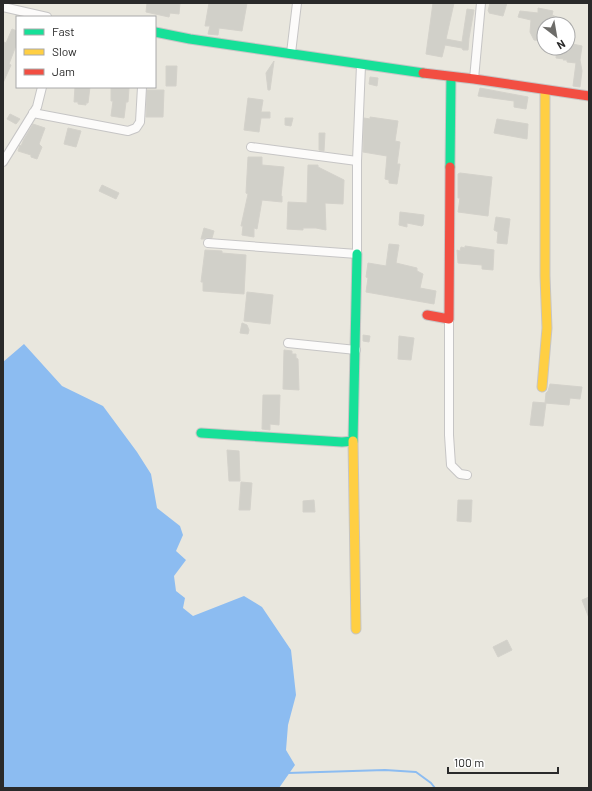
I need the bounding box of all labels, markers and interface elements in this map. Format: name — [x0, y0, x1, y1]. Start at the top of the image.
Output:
legend — [16, 16, 156, 88]
north arrow — [536, 16, 576, 56]
text: Fast — [52, 24, 75, 38]
text: N — [555, 38, 568, 52]
text: Slow — [52, 44, 77, 58]
text: Jam — [52, 64, 75, 78]
scale bar — [448, 749, 558, 775]
text: 100 m — [454, 755, 484, 769]

